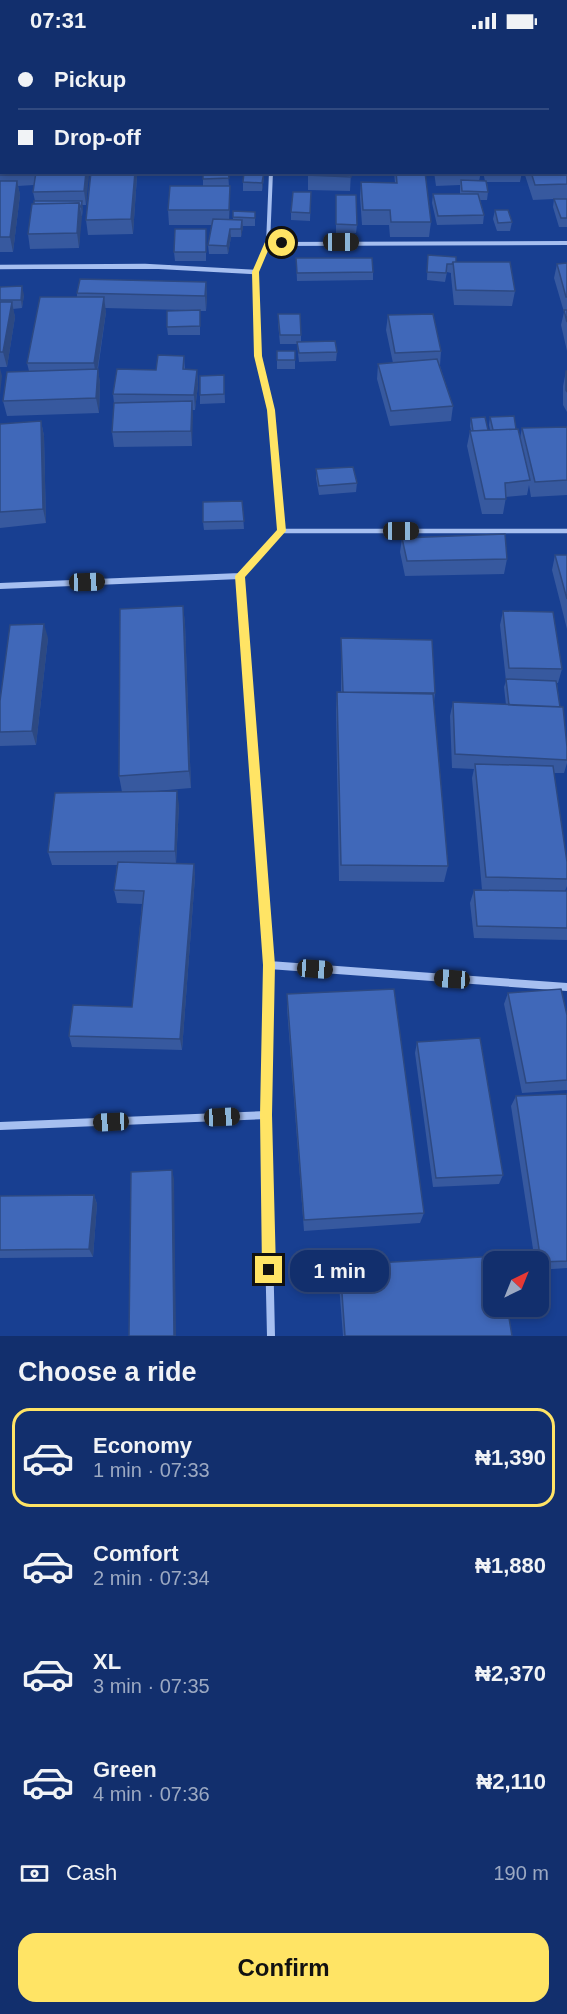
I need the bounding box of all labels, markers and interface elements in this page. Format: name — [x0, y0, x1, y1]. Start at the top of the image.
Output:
text: 07:31 — [30, 8, 86, 33]
text: Pickup — [54, 67, 126, 92]
text: Drop-off — [54, 125, 141, 150]
route start — [268, 229, 295, 256]
car — [323, 233, 359, 251]
car — [383, 522, 419, 540]
car — [69, 572, 105, 592]
car — [296, 959, 334, 979]
car — [433, 969, 471, 989]
car — [204, 1107, 240, 1127]
car — [93, 1112, 129, 1132]
callout: 1 min — [290, 1249, 389, 1291]
north arrow — [483, 1251, 549, 1317]
map controls — [483, 1251, 549, 1317]
route end — [255, 1256, 282, 1283]
text: 1 min — [313, 1260, 366, 1282]
text: Choose a ride — [18, 1357, 197, 1387]
icon: car — [21, 1431, 75, 1485]
text: Economy — [93, 1433, 192, 1458]
text: ₦1,390 — [475, 1445, 546, 1470]
text: 1 min · 07:33 — [93, 1459, 210, 1481]
icon: car — [21, 1539, 75, 1593]
text: Comfort — [93, 1541, 179, 1566]
text: ₦1,880 — [475, 1553, 546, 1578]
text: 2 min · 07:34 — [93, 1567, 210, 1589]
icon: car — [21, 1647, 75, 1701]
text: XL — [93, 1649, 121, 1674]
text: ₦2,370 — [475, 1661, 546, 1686]
text: 3 min · 07:35 — [93, 1675, 210, 1697]
icon: car — [21, 1755, 75, 1809]
text: Green — [93, 1757, 157, 1782]
text: ₦2,110 — [476, 1769, 546, 1794]
text: 4 min · 07:36 — [93, 1783, 210, 1805]
icon: cash — [18, 1857, 51, 1890]
text: Cash — [66, 1860, 117, 1885]
text: 190 m — [493, 1862, 549, 1884]
button: Confirm — [18, 1933, 549, 2002]

